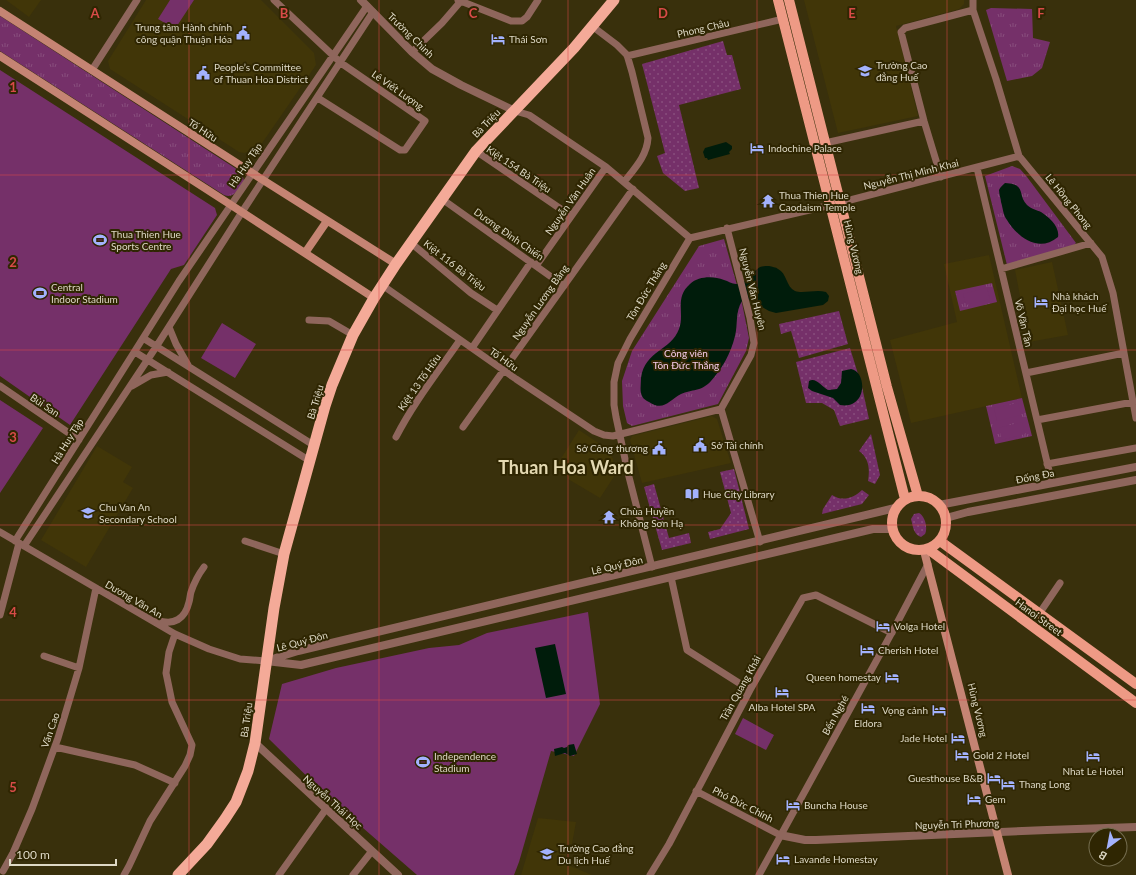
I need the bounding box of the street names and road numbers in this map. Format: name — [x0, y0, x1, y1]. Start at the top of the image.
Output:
street label: Trường Chinh — [385, 10, 437, 60]
street label: Phong Châu — [676, 16, 730, 40]
street label: Lê Viết Lượng — [370, 68, 426, 112]
street label: Bà Triệu — [469, 106, 503, 140]
street label: Tố Hữu — [186, 116, 220, 144]
street label: Hà Huy Tập — [226, 140, 264, 189]
street label: Kiệt 154 Bà Triệu — [484, 143, 554, 195]
street label: Nguyễn Thị Minh Khai — [862, 156, 960, 192]
street label: Nguyễn Văn Huân — [542, 165, 598, 237]
street label: Lê Hồng Phong — [1043, 171, 1095, 231]
street label: Dương Đình Chiến — [472, 205, 546, 263]
street label: Hùng Vương — [841, 219, 867, 275]
street label: Kiệt 116 Bà Triệu — [421, 237, 489, 293]
street label: Nguyễn Văn Huyên — [737, 247, 769, 331]
street label: Tôn Đức Thắng — [624, 259, 668, 323]
street label: Nguyễn Lương Bằng — [509, 262, 571, 342]
street label: Võ Văn Tần — [1013, 298, 1035, 348]
street label: Tố Hữu — [487, 345, 521, 373]
street label: Kiệt 13 Tố Hữu — [395, 351, 443, 413]
street label: Bà Triệu — [304, 383, 326, 421]
street label: Bùi San — [28, 391, 62, 419]
street label: Hà Huy Tập — [48, 416, 86, 466]
street label: Đống Đa — [1015, 466, 1055, 486]
street label: Lê Quý Đôn — [590, 553, 644, 577]
street label: Dương Văn An — [103, 578, 165, 620]
street label: Hanoi Street — [1013, 596, 1065, 638]
street label: Lê Quý Đôn — [275, 628, 329, 654]
street label: Trần Quang Khải — [717, 653, 763, 723]
street label: Hùng Vương — [965, 682, 991, 738]
street label: Bến Nghé — [819, 693, 851, 737]
street label: Bà Triệu — [238, 702, 254, 738]
street label: Văn Cao — [38, 710, 62, 749]
street label: Nguyễn Thái Học — [301, 772, 365, 832]
street label: Phó Đức Chính — [710, 783, 776, 825]
street label: Nguyễn Tri Phương — [915, 817, 999, 831]

